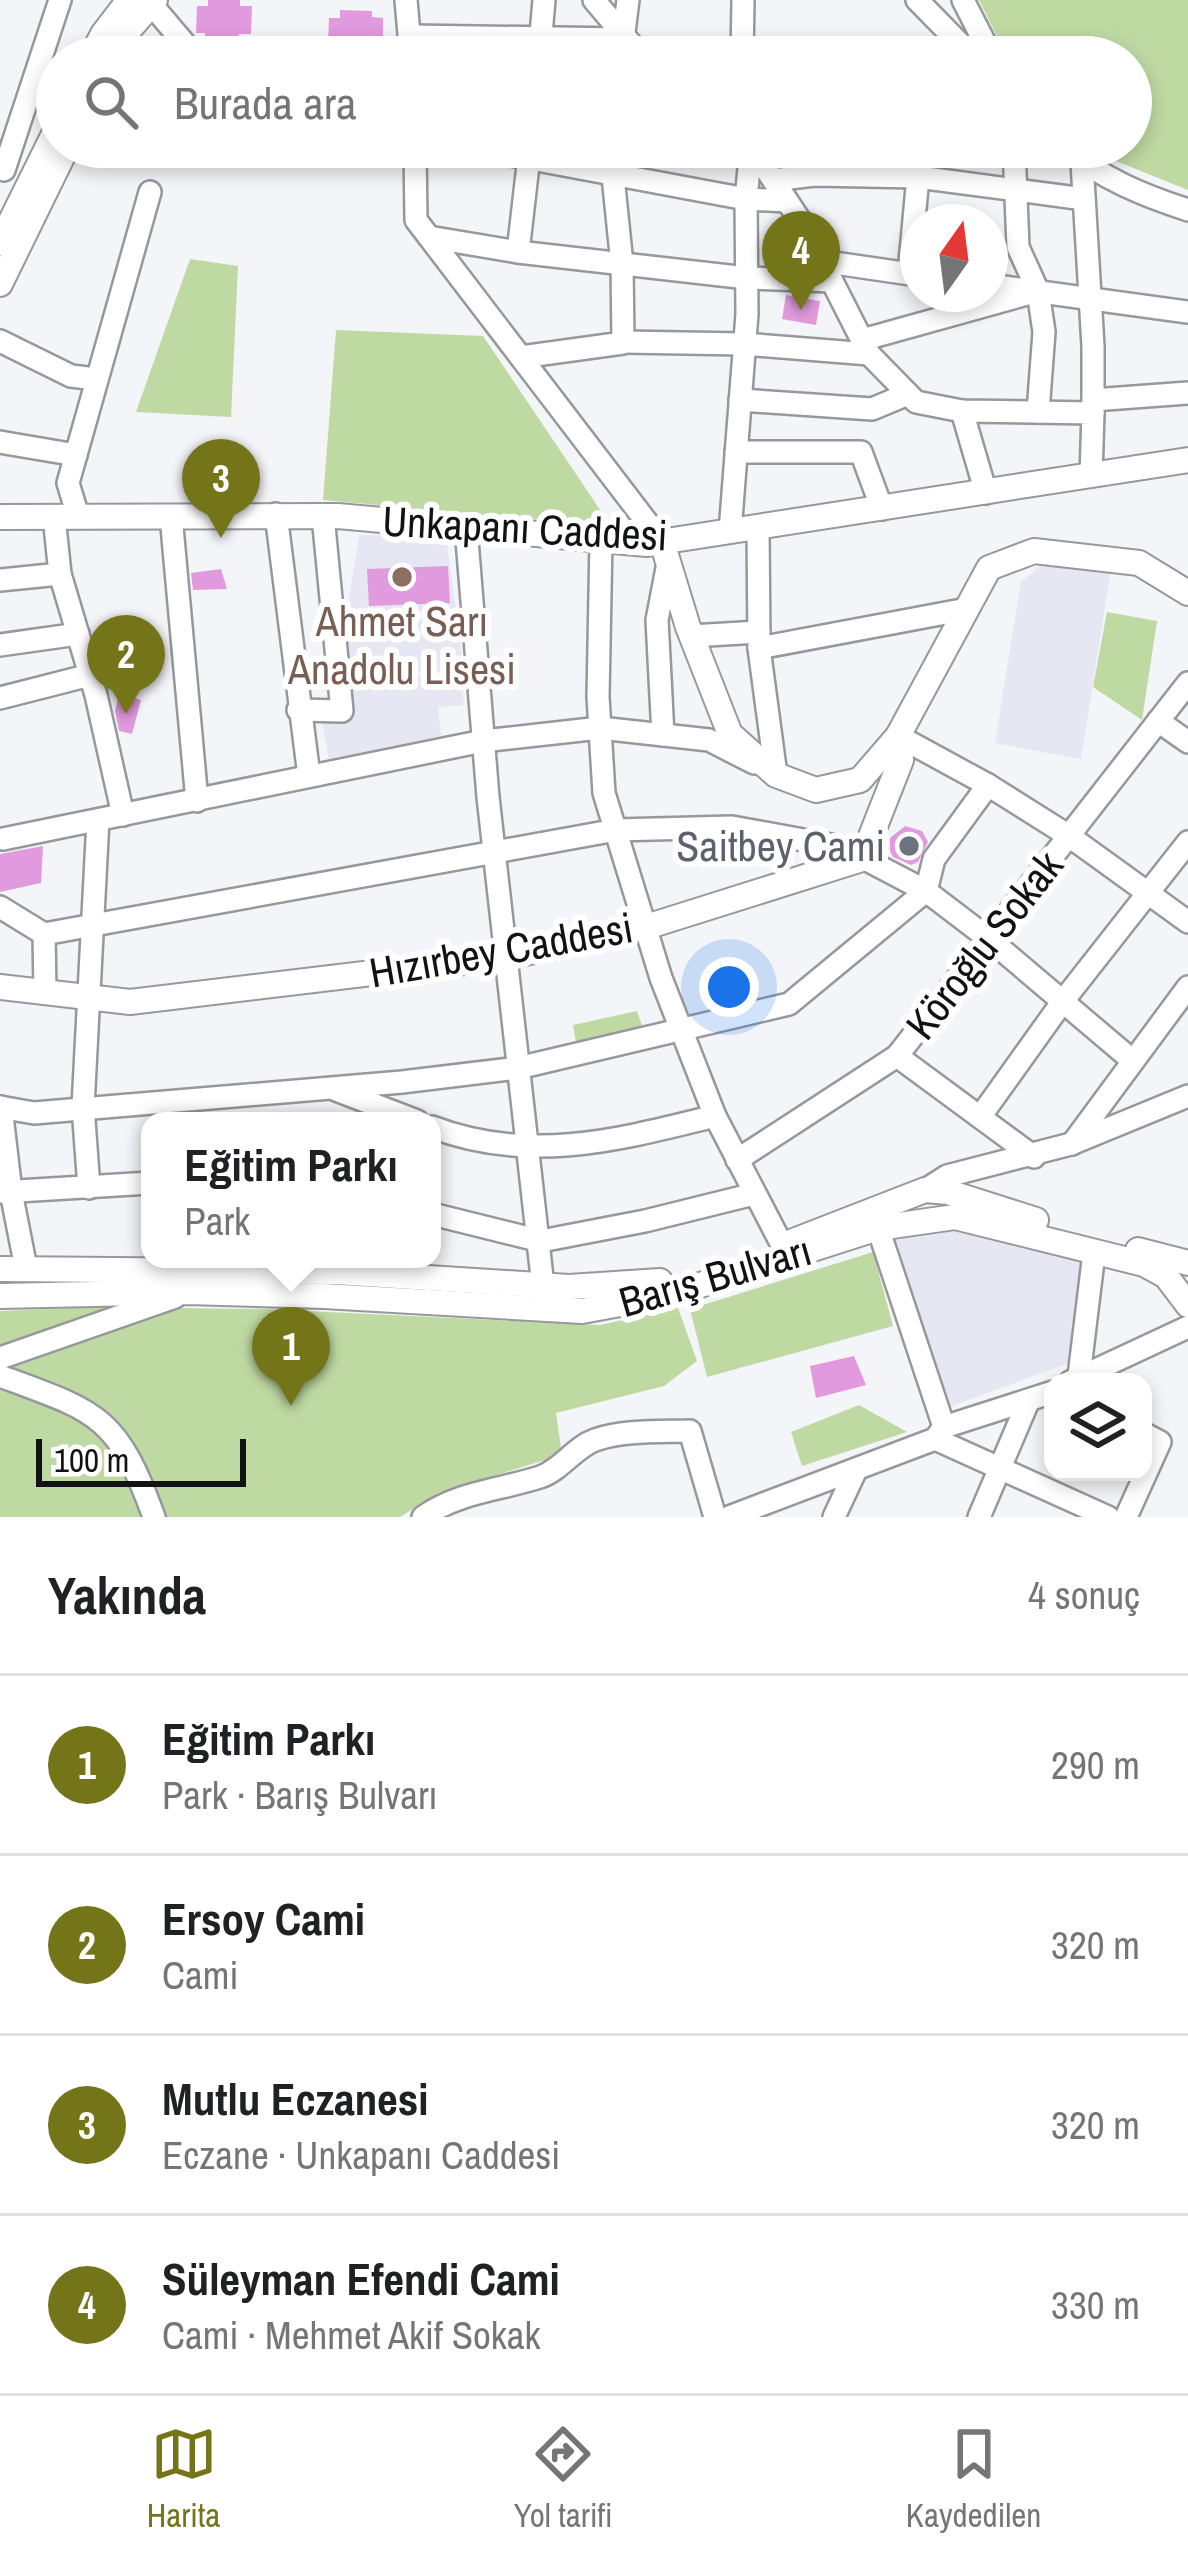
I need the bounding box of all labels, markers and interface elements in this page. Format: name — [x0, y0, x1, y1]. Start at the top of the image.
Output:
search box — [36, 36, 1152, 168]
icon: search — [78, 69, 144, 135]
text: Burada ara — [174, 72, 357, 133]
north arrow — [900, 204, 1008, 312]
pin: 4 — [762, 211, 840, 310]
pin: 3 — [182, 439, 260, 538]
street label: Unkapanı Caddesi — [381, 493, 669, 563]
marker: Ahmet Sarı Anadolu Lisesi — [389, 564, 415, 590]
place label: Ahmet Sarı Anadolu Lisesi — [287, 593, 516, 697]
pin: 2 — [87, 615, 165, 714]
place label: Saitbey Cami — [676, 818, 885, 874]
marker: Saitbey Cami — [896, 833, 922, 859]
street label: Köroğlu Sokak — [893, 839, 1075, 1050]
street label: Hızırbey Caddesi — [365, 899, 637, 1001]
your location — [699, 957, 759, 1017]
popup — [141, 1112, 441, 1268]
text: Eğitim Parkı — [184, 1134, 398, 1195]
text: Park — [184, 1195, 250, 1247]
street label: Barış Bulvarı — [613, 1222, 817, 1330]
pin: 1 — [252, 1307, 330, 1406]
map controls — [1044, 1373, 1152, 1481]
button: layers — [1044, 1373, 1152, 1481]
scale bar — [36, 1433, 246, 1486]
text: 100 m — [54, 1438, 129, 1482]
text: Yakında — [48, 1561, 206, 1630]
text: 4 sonuç — [1028, 1569, 1140, 1621]
text: Eğitim Parkı — [162, 1708, 375, 1769]
text: 1 — [78, 1739, 96, 1791]
text: 290 m — [1051, 1739, 1140, 1791]
text: Park · Barış Bulvarı — [162, 1769, 438, 1821]
text: Ersoy Cami — [162, 1888, 365, 1949]
text: 2 — [78, 1919, 96, 1971]
text: 320 m — [1051, 1919, 1140, 1971]
text: Cami — [162, 1949, 238, 2001]
text: Mutlu Eczanesi — [162, 2068, 429, 2129]
text: 3 — [78, 2099, 96, 2151]
text: 320 m — [1051, 2099, 1140, 2151]
text: Eczane · Unkapanı Caddesi — [162, 2129, 560, 2181]
text: Süleyman Efendi Cami — [162, 2248, 560, 2309]
text: 4 — [78, 2279, 96, 2331]
text: 330 m — [1051, 2279, 1140, 2331]
text: Cami · Mehmet Akif Sokak — [162, 2309, 541, 2361]
tab: Harita — [147, 2421, 220, 2537]
tab: Yol tarifi — [514, 2421, 612, 2537]
tab: Kaydedilen — [906, 2421, 1041, 2537]

